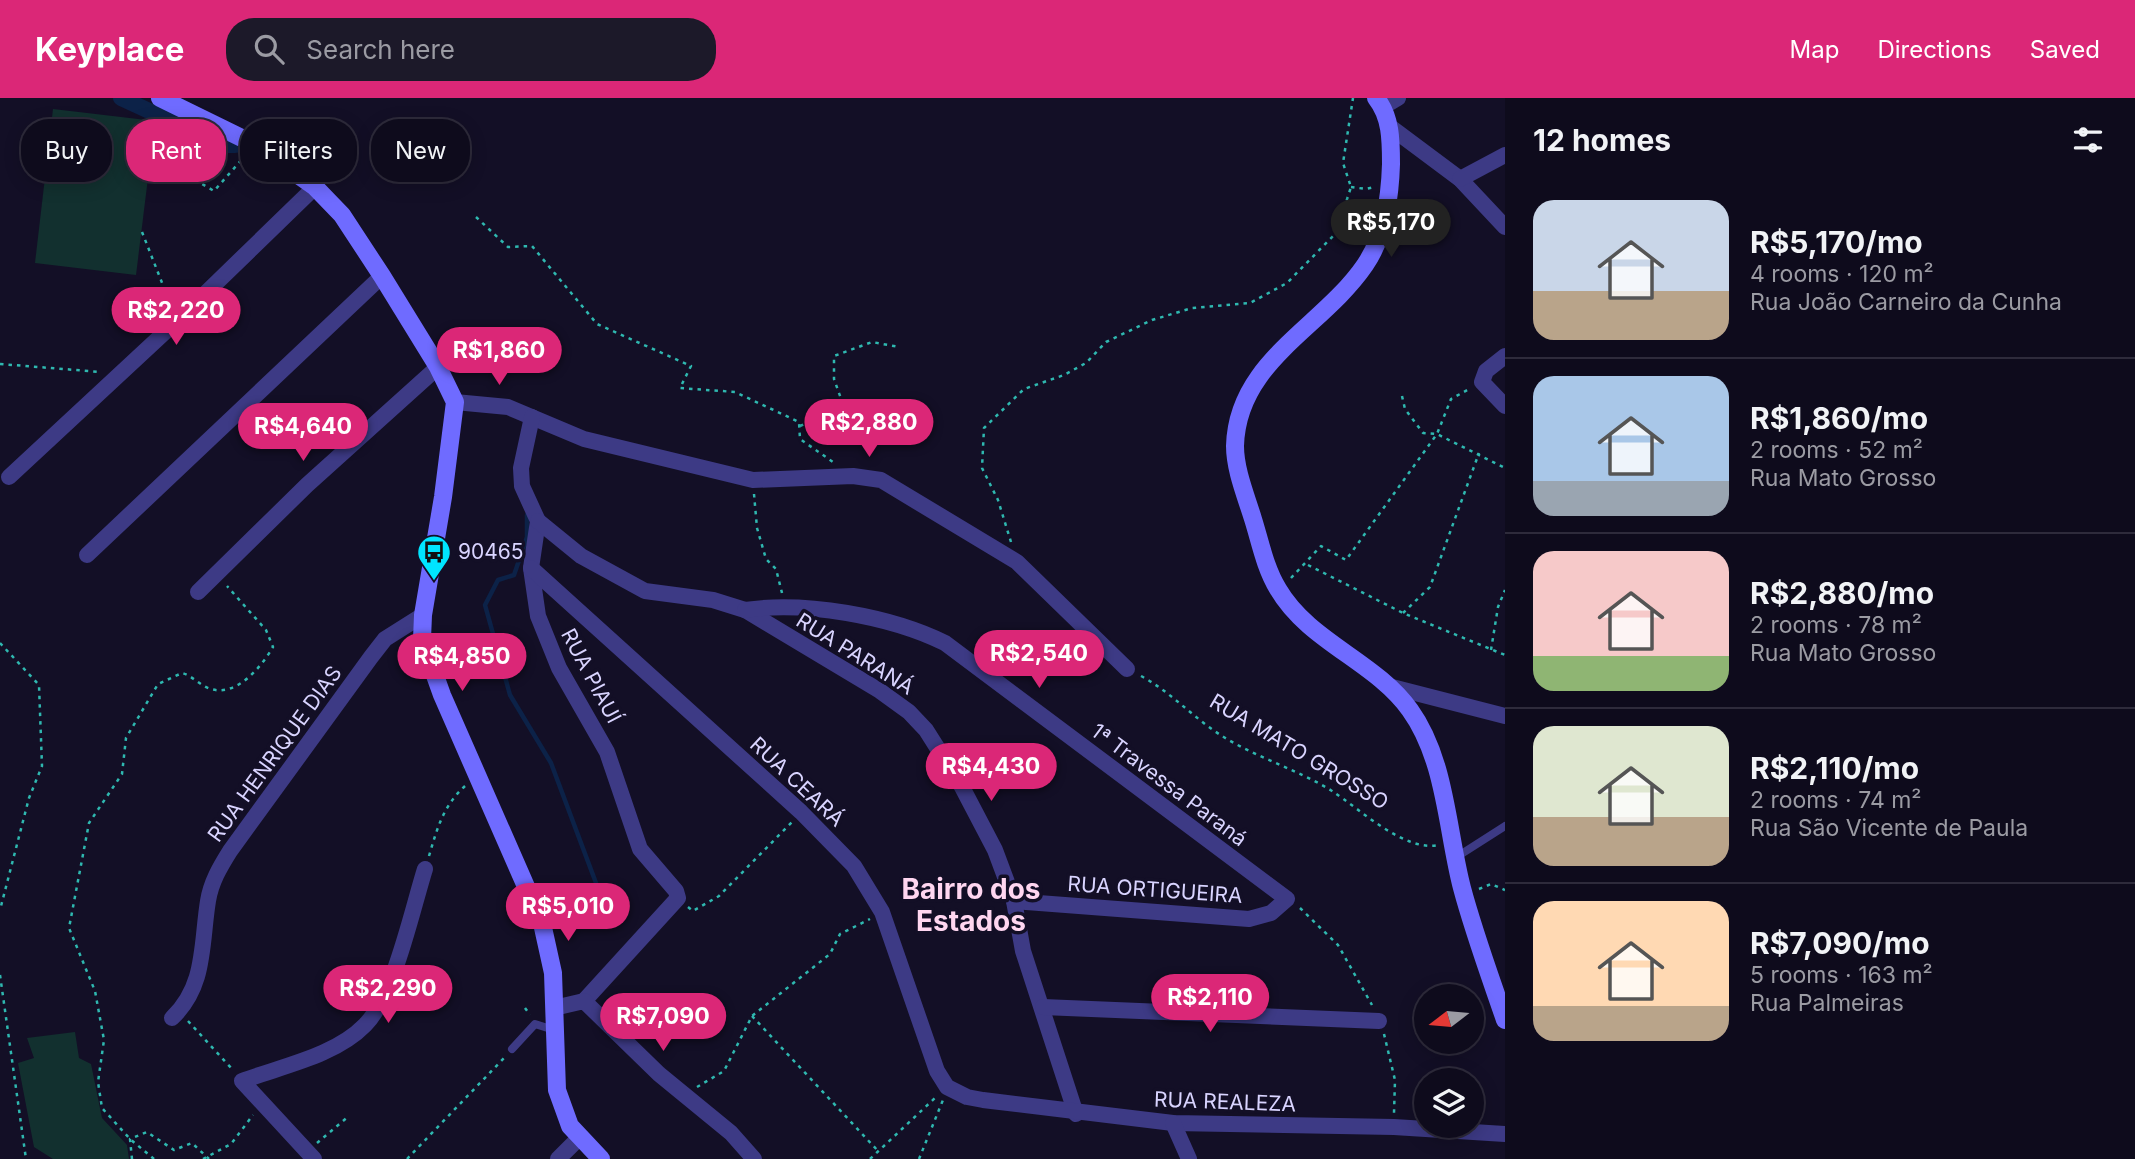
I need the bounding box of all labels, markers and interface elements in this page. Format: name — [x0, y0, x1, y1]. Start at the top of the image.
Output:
search box — [226, 18, 716, 81]
text: Keyplace — [35, 29, 184, 69]
icon: search — [250, 30, 288, 68]
text: Search here — [306, 34, 455, 65]
text: Map — [1790, 35, 1839, 64]
text: Directions — [1877, 35, 1992, 64]
text: Saved — [2030, 35, 2100, 64]
chip: Buy — [21, 119, 112, 182]
chip: Rent — [126, 119, 226, 182]
chip: Filters — [240, 119, 357, 182]
chip: New — [371, 119, 470, 182]
icon: filters — [2069, 121, 2107, 159]
text: 12 homes — [1533, 122, 1671, 158]
pin: R$5,170 — [1326, 200, 1456, 259]
text: R$5,170 — [1347, 208, 1435, 236]
text: R$5,170/mo — [1750, 224, 1923, 260]
icon: home — [1589, 228, 1673, 312]
text: 4 rooms · 120 m² — [1750, 260, 1934, 288]
pin: R$2,220 — [111, 288, 241, 347]
text: Rua João Carneiro da Cunha — [1750, 288, 2062, 316]
text: R$2,220 — [128, 296, 224, 324]
pin: R$1,860 — [434, 328, 564, 387]
text: R$1,860 — [453, 336, 545, 364]
pin: R$2,880 — [804, 400, 934, 459]
text: R$1,860/mo — [1750, 400, 1928, 436]
pin: R$4,640 — [238, 404, 368, 463]
icon: home — [1589, 404, 1673, 488]
text: R$2,880 — [820, 408, 918, 436]
text: R$4,640 — [254, 412, 352, 440]
text: 2 rooms · 52 m² — [1750, 436, 1923, 464]
text: Rua Mato Grosso — [1750, 464, 1936, 492]
bus stop icon: 90465 — [415, 533, 453, 582]
place label: 90465 — [458, 539, 524, 564]
text: R$2,880/mo — [1750, 575, 1934, 611]
icon: home — [1589, 579, 1673, 663]
street label: RUA PARANÁ — [792, 607, 919, 700]
text: 2 rooms · 78 m² — [1750, 611, 1922, 639]
street label: RUA PIAUÍ — [556, 624, 628, 728]
pin: R$2,540 — [974, 630, 1104, 690]
pin: R$4,850 — [397, 634, 527, 693]
text: R$2,540 — [990, 639, 1088, 667]
text: Rua Mato Grosso — [1750, 639, 1936, 667]
text: R$4,850 — [413, 642, 511, 670]
street label: RUA HENRIQUE DIAS — [202, 661, 347, 847]
street label: RUA MATO GROSSO — [1205, 688, 1393, 815]
street label: 1ª Travessa Paraná — [1087, 718, 1252, 851]
street label: RUA CEARÁ — [745, 731, 850, 832]
pin: R$4,430 — [926, 744, 1056, 803]
text: R$2,110/mo — [1750, 750, 1919, 786]
text: R$4,430 — [942, 752, 1040, 780]
icon: home — [1589, 754, 1673, 838]
text: 2 rooms · 74 m² — [1750, 786, 1922, 814]
text: Rua São Vicente de Paula — [1750, 814, 2028, 842]
street label: RUA ORTIGUEIRA — [1067, 871, 1243, 908]
district label: Bairro dos Estados — [901, 872, 1041, 938]
pin: R$5,010 — [503, 884, 633, 943]
text: R$5,010 — [522, 892, 614, 920]
text: R$7,090/mo — [1750, 925, 1930, 961]
icon: home — [1589, 929, 1673, 1013]
text: 5 rooms · 163 m² — [1750, 961, 1933, 989]
pin: R$2,290 — [323, 965, 453, 1025]
text: R$2,290 — [339, 974, 437, 1002]
pin: R$2,110 — [1145, 974, 1275, 1034]
text: R$2,110 — [1167, 983, 1253, 1011]
north arrow — [1414, 984, 1484, 1054]
map controls — [1414, 984, 1484, 1138]
text: Rua Palmeiras — [1750, 989, 1904, 1017]
pin: R$7,090 — [598, 993, 728, 1053]
text: R$7,090 — [616, 1002, 710, 1030]
button: layers — [1414, 1068, 1484, 1138]
street label: RUA REALEZA — [1154, 1087, 1296, 1116]

